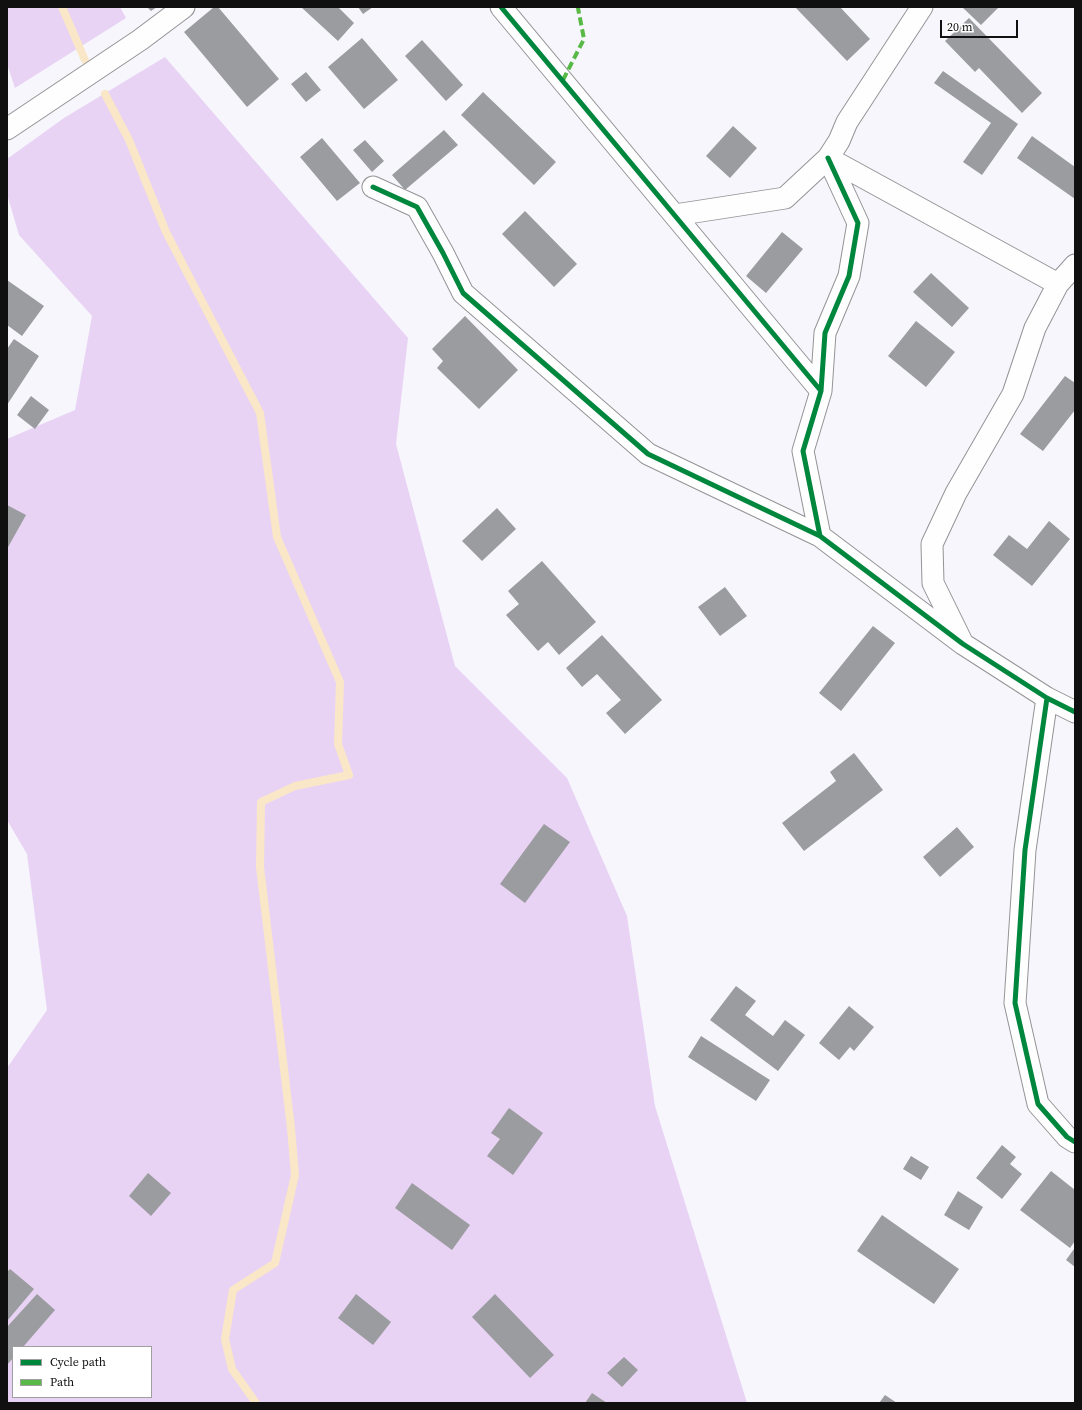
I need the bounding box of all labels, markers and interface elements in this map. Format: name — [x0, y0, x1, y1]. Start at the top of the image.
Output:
scale bar — [942, 12, 1020, 38]
text: 20 m — [947, 19, 973, 35]
legend — [12, 1346, 152, 1398]
text: Cycle path — [50, 1354, 106, 1370]
text: Path — [50, 1374, 74, 1390]

